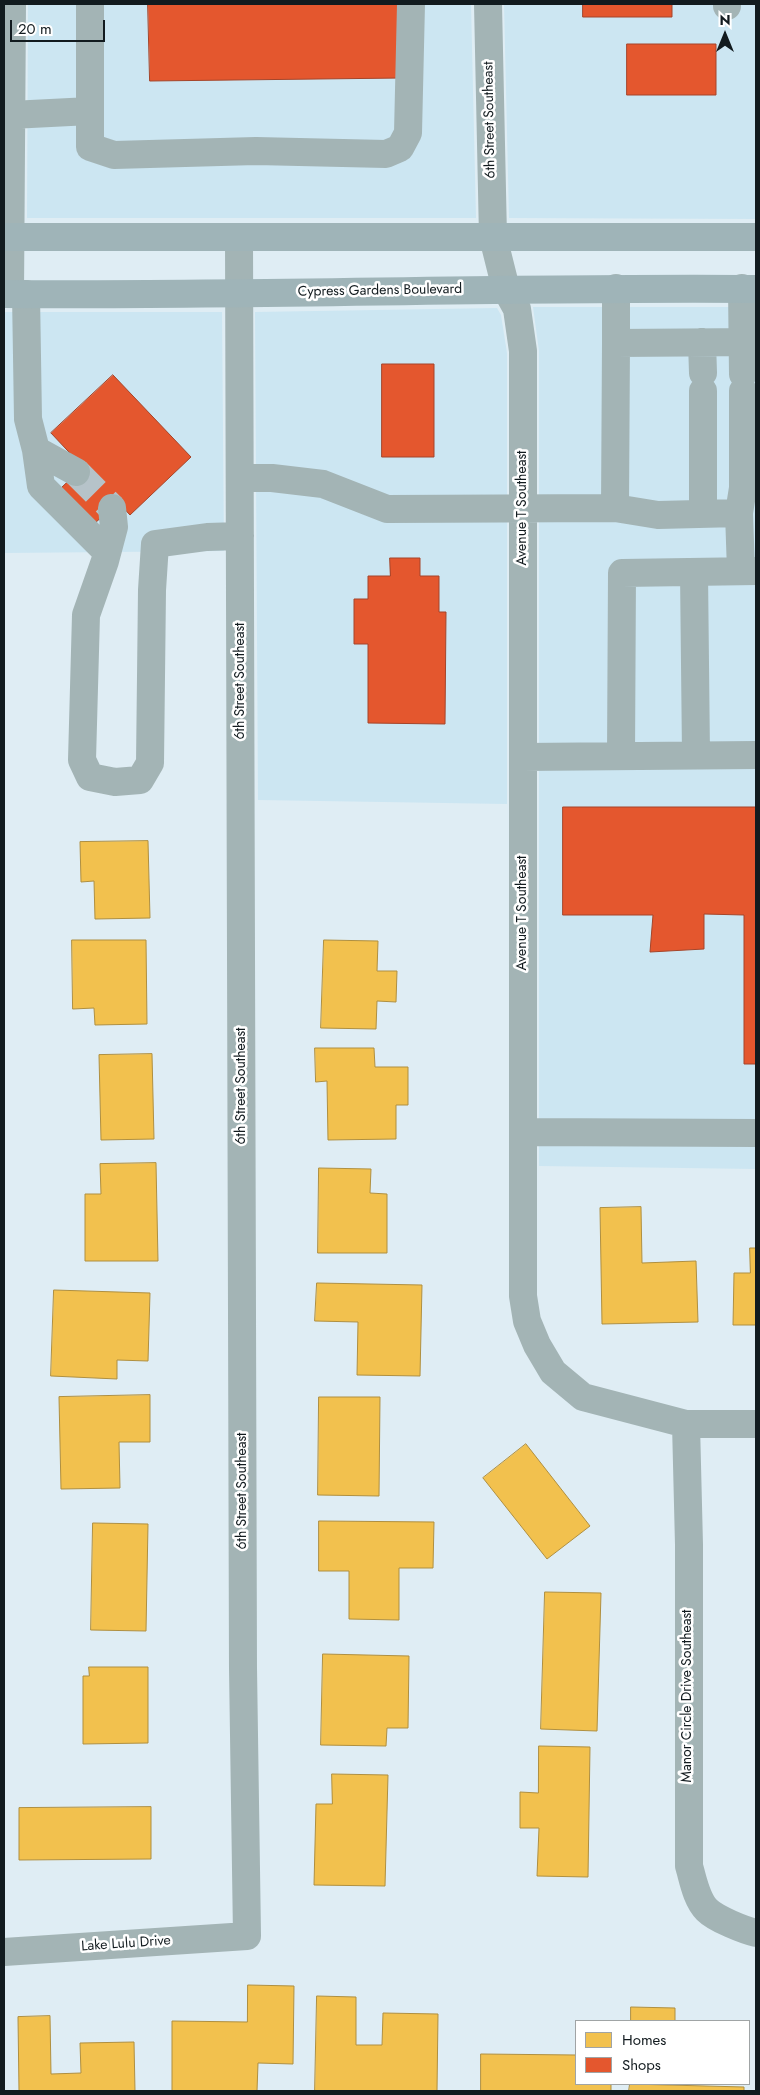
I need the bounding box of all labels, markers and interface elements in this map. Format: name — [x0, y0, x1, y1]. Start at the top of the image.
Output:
scale bar — [12, 10, 108, 42]
north arrow — [700, 10, 750, 60]
text: N — [719, 10, 731, 30]
text: 20 m — [18, 18, 52, 40]
street label: 6th Street Southeast — [481, 61, 499, 179]
street label: Cypress Gardens Boulevard — [298, 281, 462, 301]
street label: Avenue T Southeast — [515, 451, 531, 565]
street label: 6th Street Southeast — [233, 623, 249, 739]
street label: Avenue T Southeast — [515, 856, 531, 970]
street label: 6th Street Southeast — [234, 1028, 250, 1144]
street label: 6th Street Southeast — [235, 1433, 251, 1549]
street label: Manor Circle Drive Southeast — [680, 1610, 696, 1782]
street label: Lake Lulu Drive — [81, 1932, 171, 1956]
legend — [575, 2020, 750, 2085]
text: Homes — [622, 2029, 666, 2051]
text: Shops — [622, 2054, 661, 2076]

